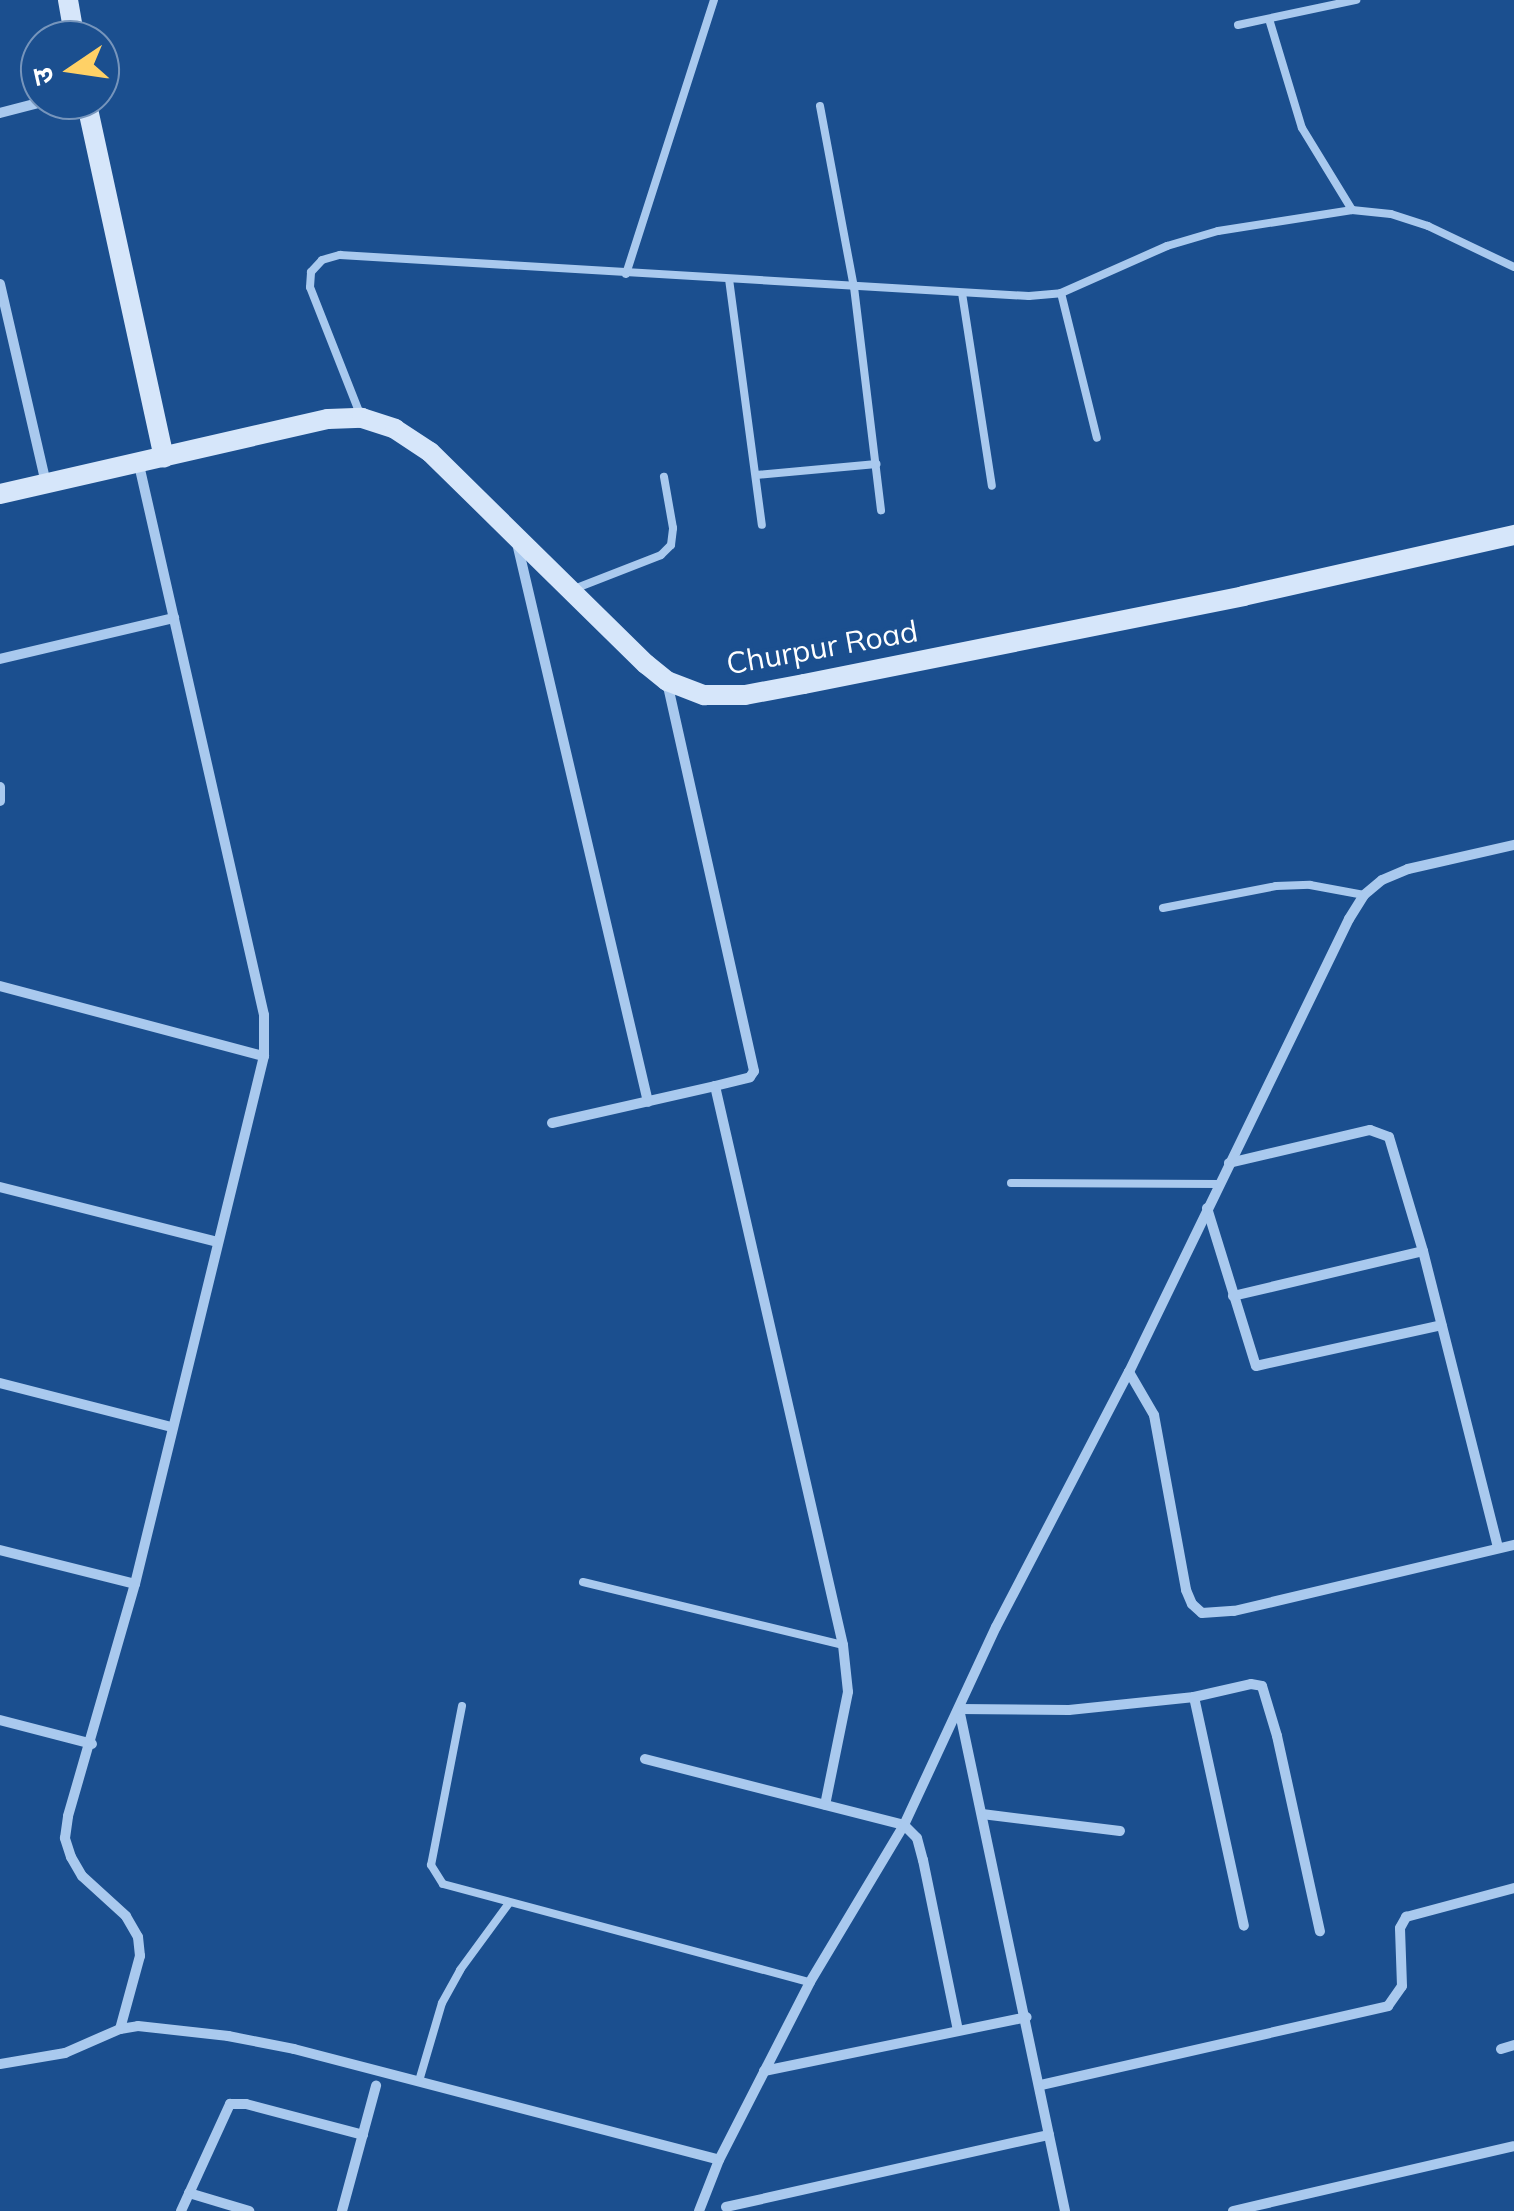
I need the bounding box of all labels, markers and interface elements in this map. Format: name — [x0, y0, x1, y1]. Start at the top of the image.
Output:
north arrow — [20, 20, 120, 120]
text: उ — [23, 64, 61, 88]
street label: Churpur Road — [723, 612, 921, 682]

